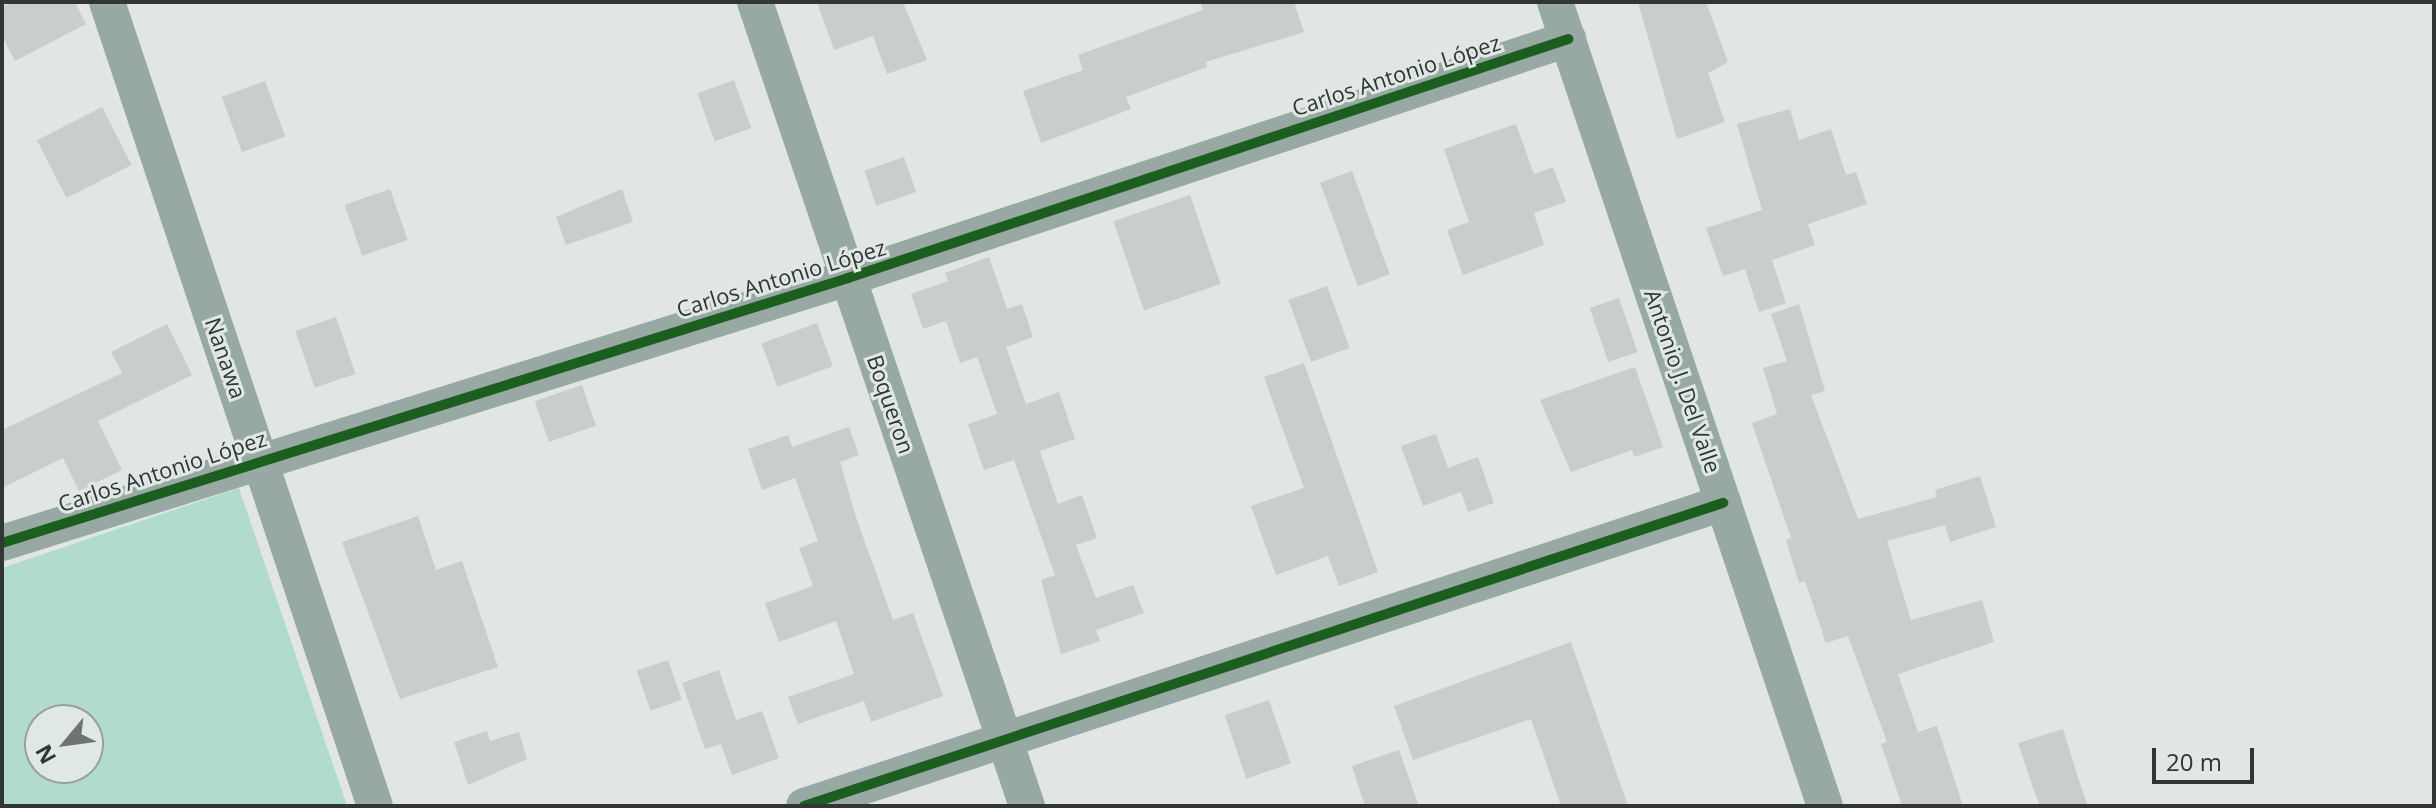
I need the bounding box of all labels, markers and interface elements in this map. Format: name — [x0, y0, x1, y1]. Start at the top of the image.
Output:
street label: Carlos Antonio López — [1289, 29, 1503, 121]
street label: Carlos Antonio López — [673, 234, 889, 322]
street label: Antonio J. Del Valle — [1639, 286, 1727, 476]
street label: Nanawa — [200, 314, 252, 402]
street label: Boqueron — [862, 351, 920, 457]
street label: Carlos Antonio López — [55, 425, 269, 517]
north arrow — [24, 704, 104, 784]
scale bar — [2156, 732, 2258, 782]
text: N — [27, 740, 62, 770]
text: 20 m — [2166, 745, 2222, 778]

